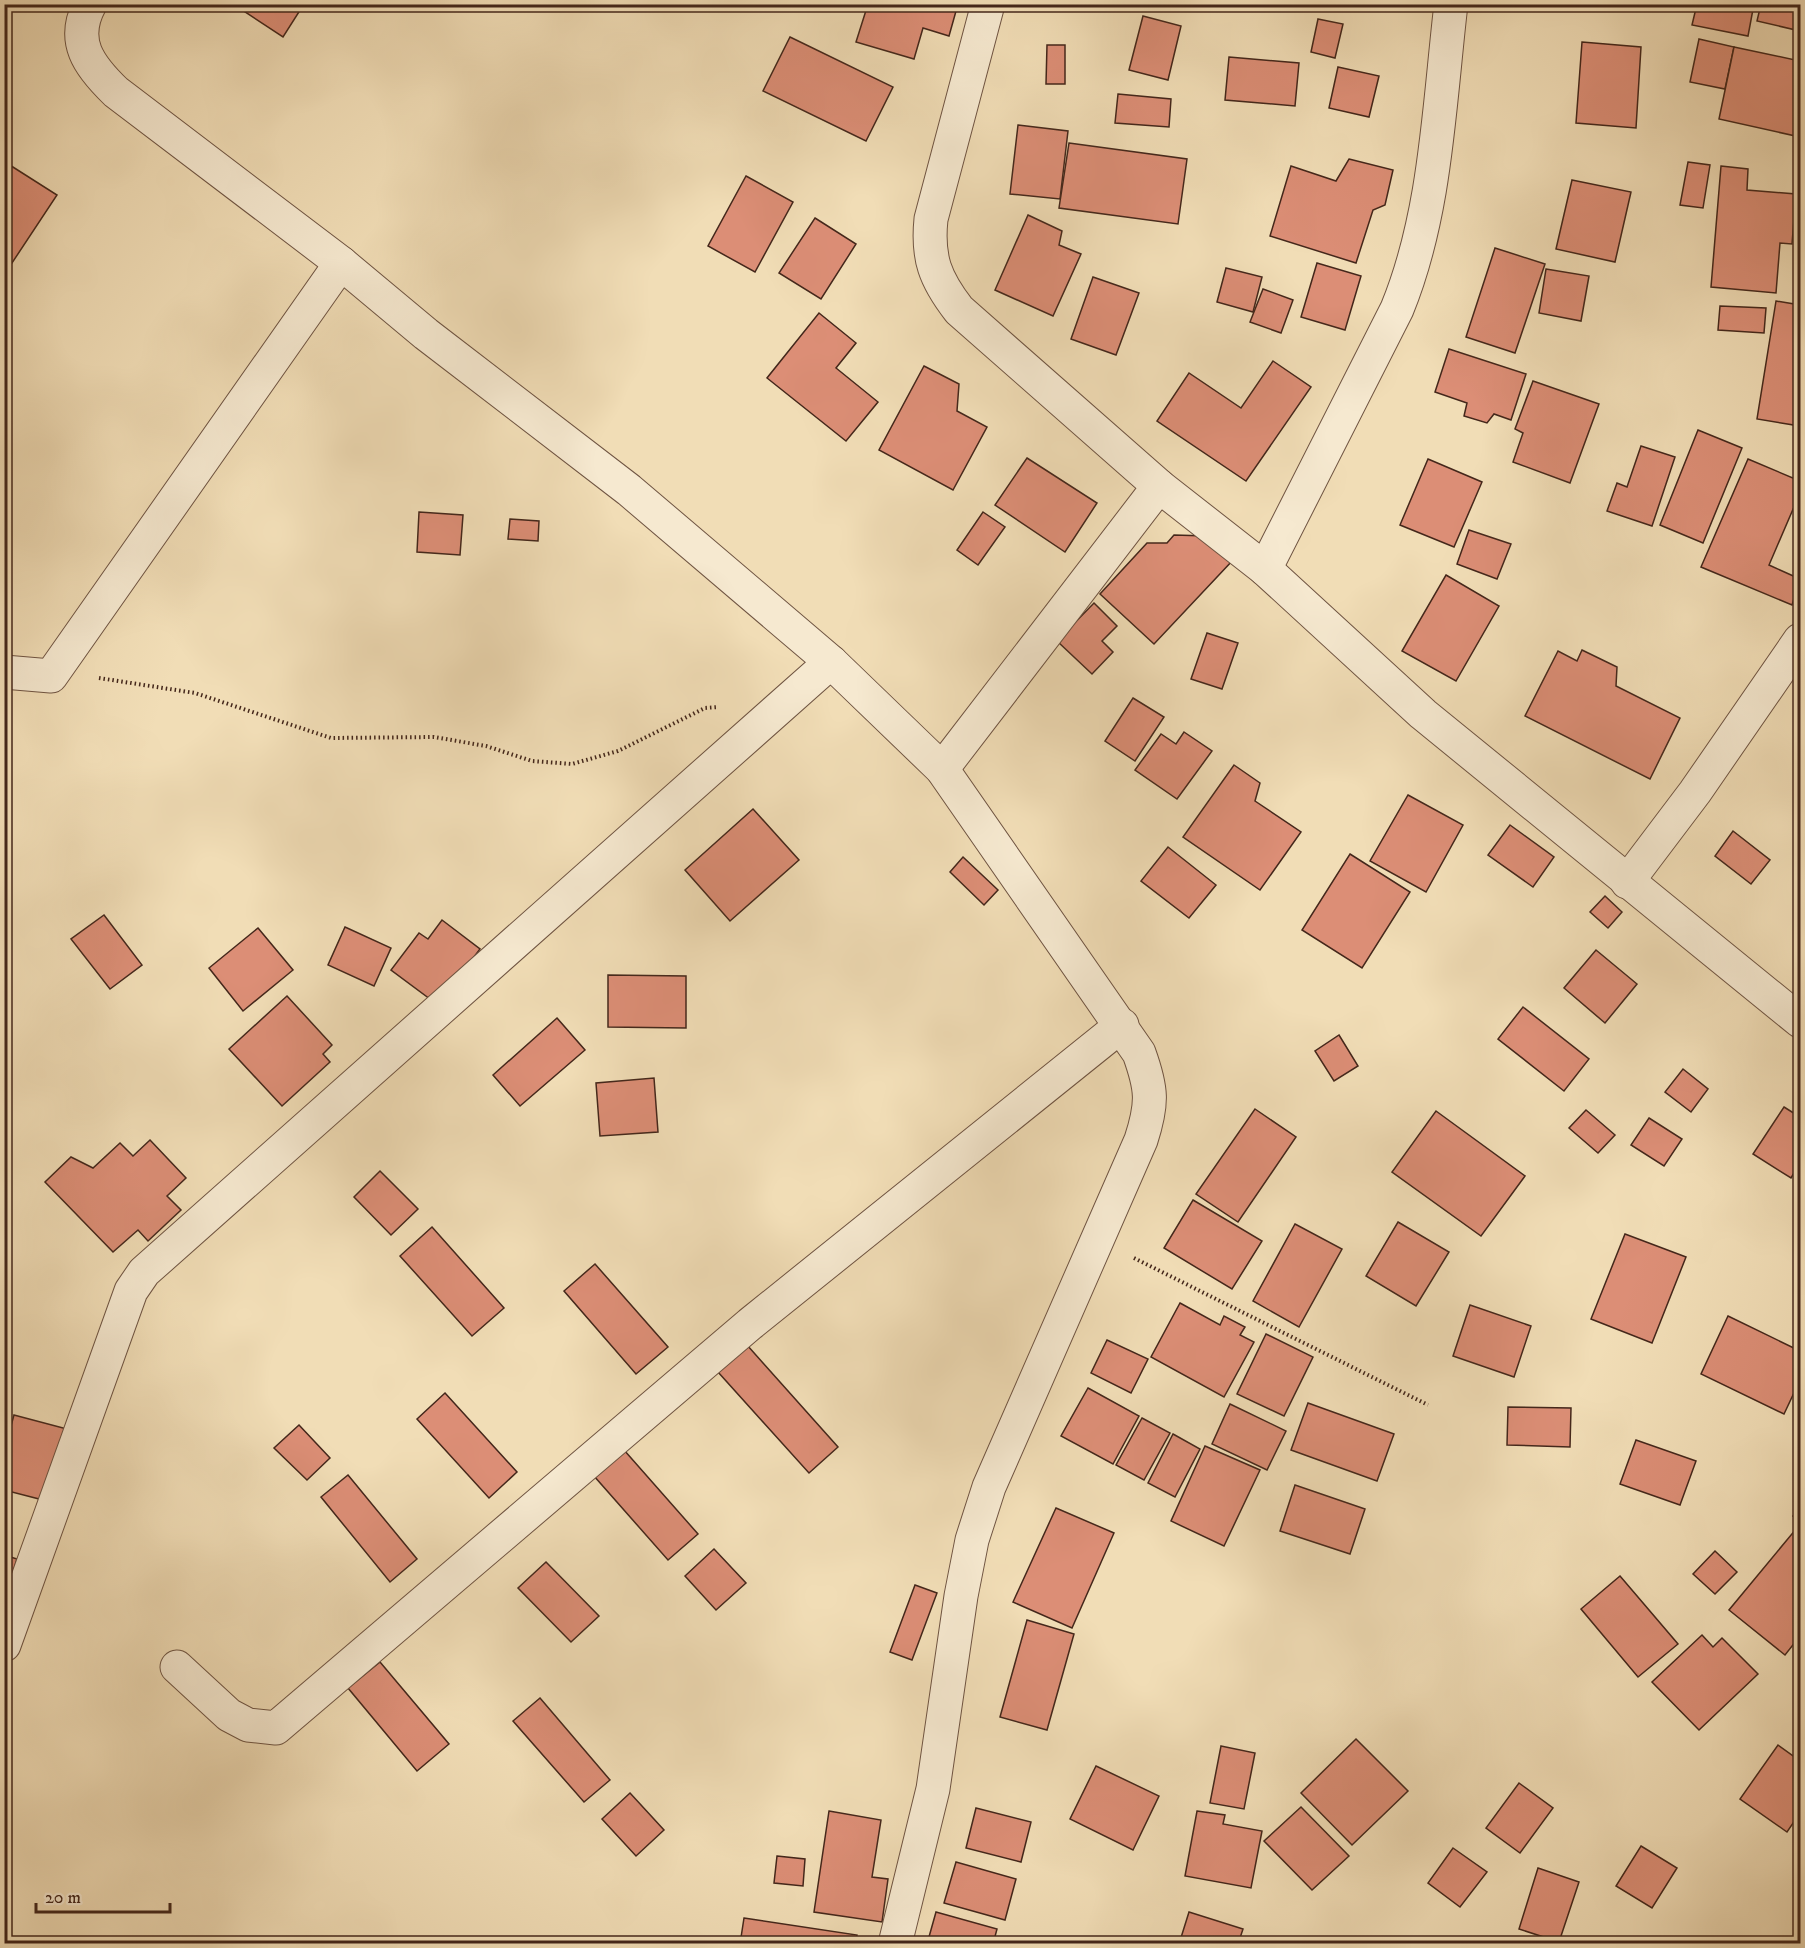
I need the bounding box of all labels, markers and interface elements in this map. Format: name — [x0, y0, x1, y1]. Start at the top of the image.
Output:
scale bar — [36, 1876, 170, 1914]
text: 20 m — [45, 1887, 81, 1909]

